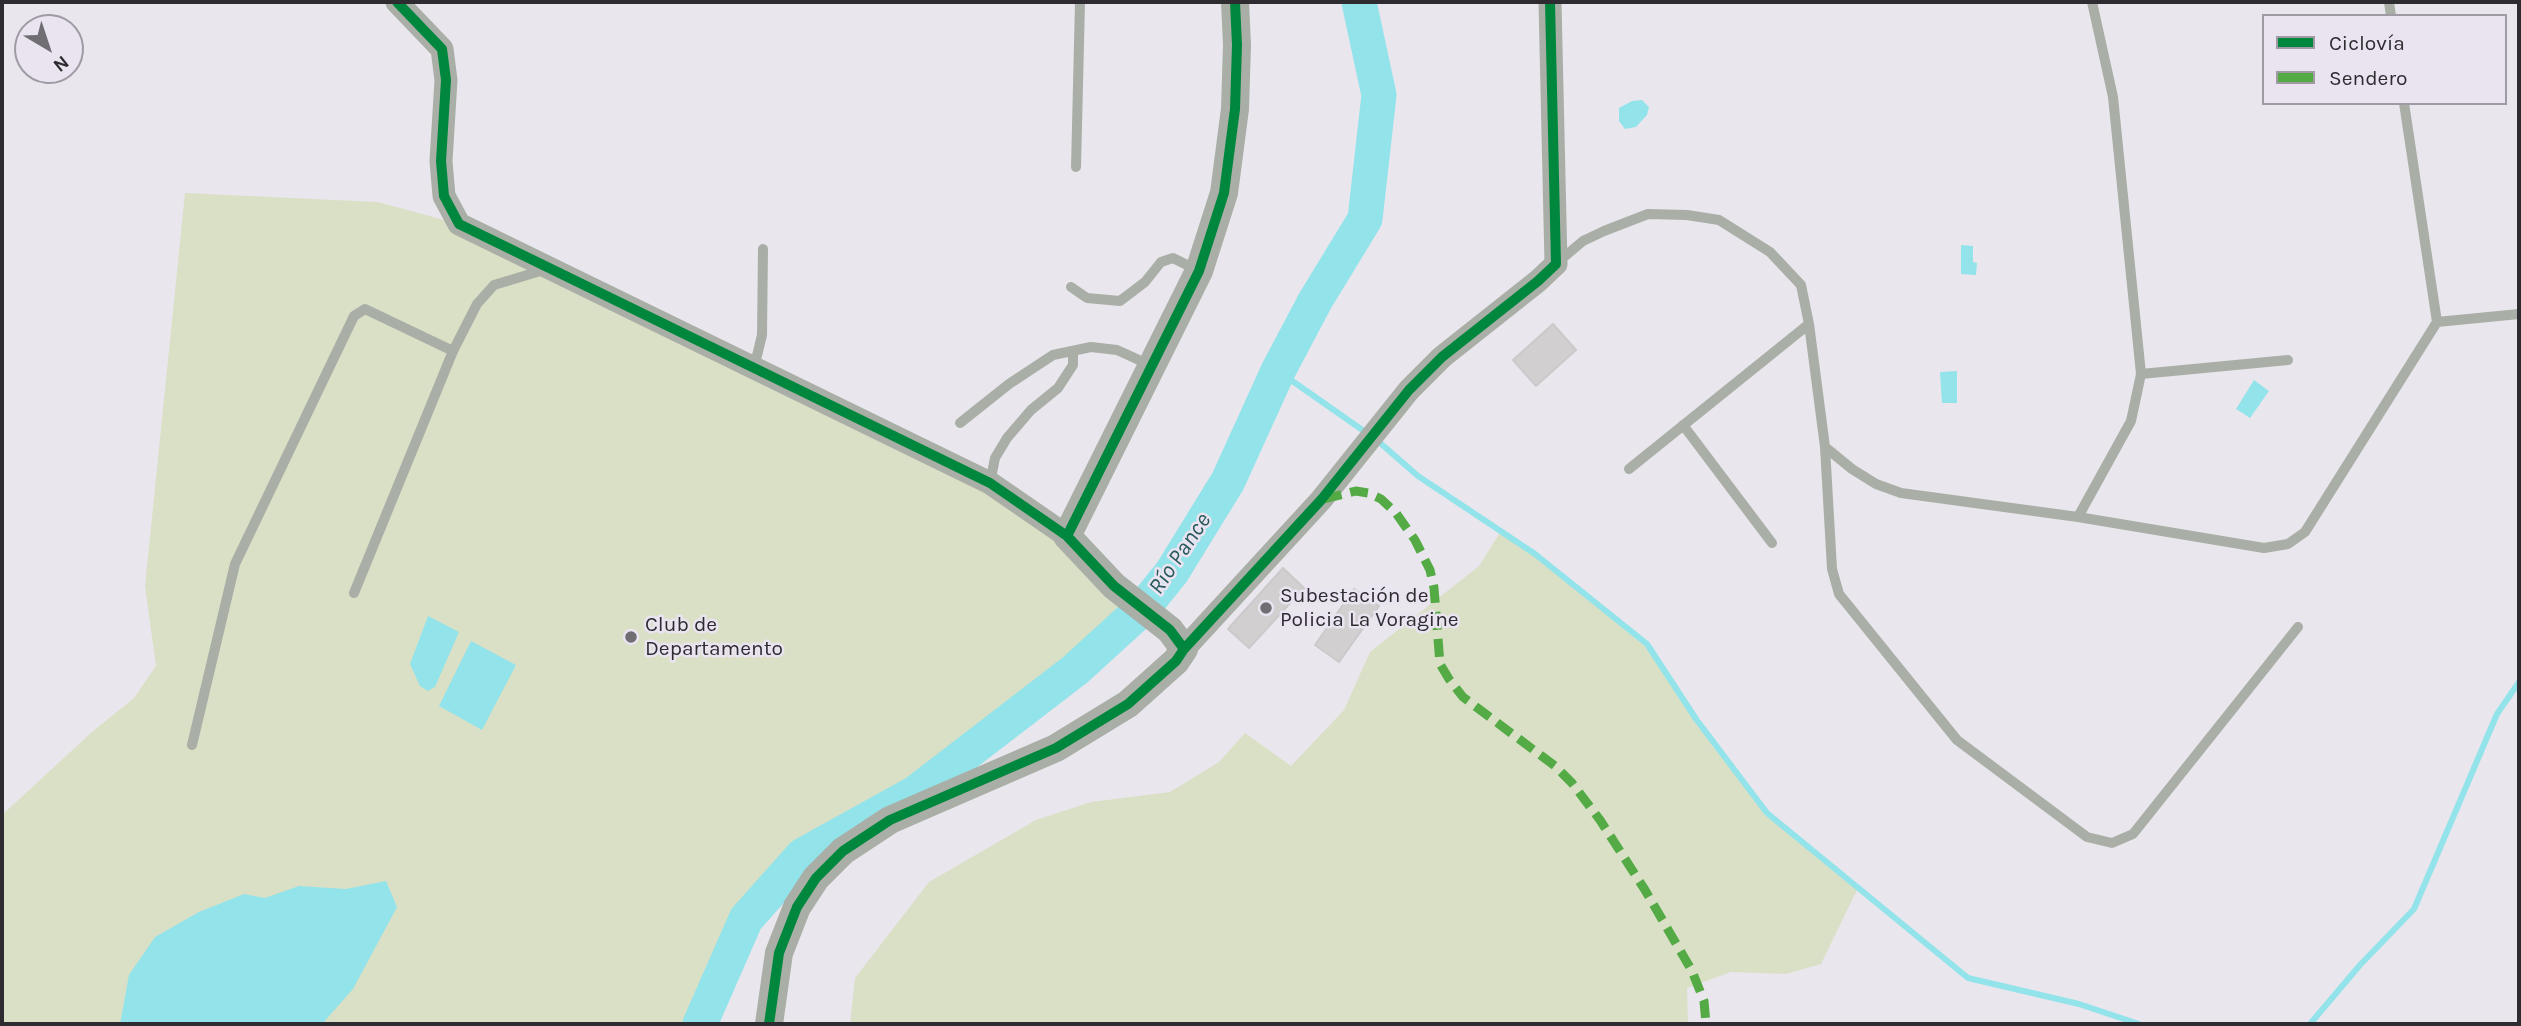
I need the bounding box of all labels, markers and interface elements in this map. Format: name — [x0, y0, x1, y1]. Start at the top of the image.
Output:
north arrow — [14, 14, 84, 84]
legend — [2262, 14, 2507, 105]
text: Ciclovía — [2329, 31, 2405, 55]
text: N — [49, 51, 73, 77]
text: Sendero — [2329, 66, 2407, 90]
water label: Río Pance — [1143, 508, 1217, 600]
place label: Subestación de Policia La Voragine — [1280, 583, 1459, 633]
marker: Subestación de Policia La Voragine — [1258, 600, 1274, 616]
place label: Club de Departamento — [645, 612, 783, 662]
marker: Club de Departamento — [623, 629, 639, 645]

